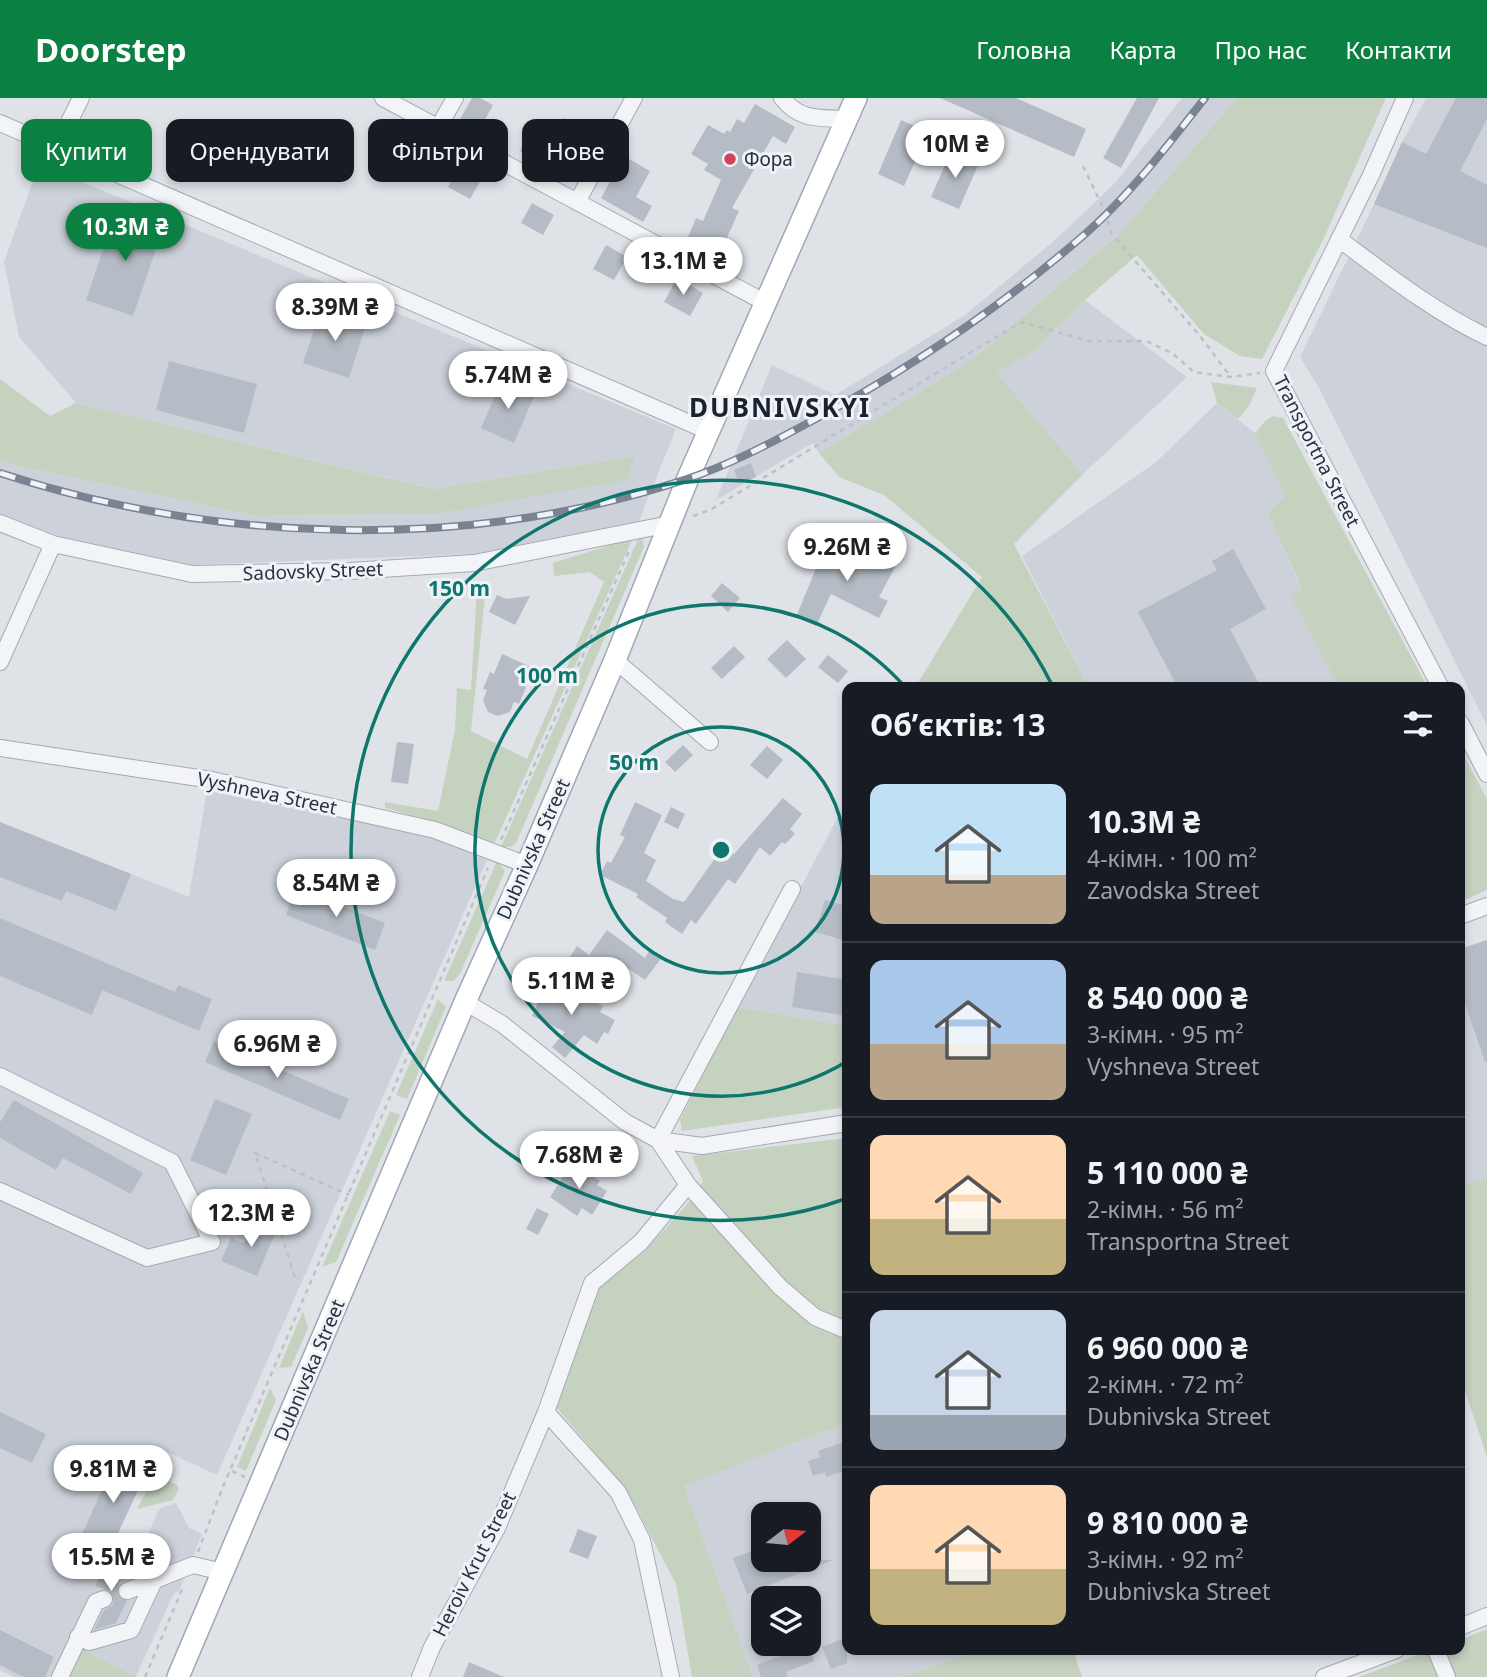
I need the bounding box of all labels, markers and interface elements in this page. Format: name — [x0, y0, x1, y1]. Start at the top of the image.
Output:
text: Doorstep — [35, 27, 187, 72]
text: Головна — [976, 33, 1072, 66]
text: Карта — [1110, 33, 1177, 66]
text: Про нас — [1215, 33, 1307, 66]
text: Контакти — [1345, 33, 1452, 66]
chip: Купити — [21, 119, 152, 182]
chip: Орендувати — [166, 119, 354, 182]
chip: Фільтри — [368, 119, 508, 182]
chip: Нове — [522, 119, 629, 182]
pin: 10M ₴ — [906, 120, 1004, 180]
text: 10M ₴ — [921, 127, 989, 159]
place label: Фора — [744, 146, 793, 172]
marker: Фора — [722, 151, 738, 167]
pin: 10.3M ₴ — [60, 204, 190, 263]
text: 10.3M ₴ — [82, 210, 168, 242]
pin: 13.1M ₴ — [618, 238, 748, 297]
text: 13.1M ₴ — [640, 244, 726, 276]
pin: 8.39M ₴ — [270, 284, 400, 343]
text: 8.39M ₴ — [292, 290, 378, 322]
pin: 5.74M ₴ — [443, 352, 573, 411]
text: 5.74M ₴ — [465, 358, 551, 390]
street label: Transportna Street — [1268, 371, 1367, 531]
district label: DUBNIVSKYI — [689, 389, 871, 425]
pin: 9.26M ₴ — [782, 524, 912, 583]
text: 9.26M ₴ — [804, 530, 890, 562]
street label: Sadovsky Street — [242, 556, 384, 586]
text: 150 m — [428, 574, 490, 602]
text: 100 m — [516, 661, 578, 689]
text: Об’єктів: 13 — [870, 704, 1045, 745]
icon: filters — [1399, 705, 1437, 743]
text: 50 m — [609, 748, 659, 776]
street label: Vyshneva Street — [195, 765, 339, 821]
street label: Dubnivska Street — [490, 774, 576, 923]
text: 10.3M ₴ — [1087, 801, 1200, 842]
icon: home — [926, 812, 1010, 896]
centre of rings — [709, 838, 733, 862]
text: 4-кімн. · 100 m² — [1087, 842, 1257, 874]
pin: 8.54M ₴ — [271, 860, 401, 919]
text: 8.54M ₴ — [293, 866, 379, 898]
text: Zavodska Street — [1087, 874, 1259, 906]
pin: 5.11M ₴ — [506, 958, 636, 1017]
text: 5.11M ₴ — [528, 964, 614, 996]
text: 8 540 000 ₴ — [1087, 977, 1248, 1018]
icon: home — [926, 988, 1010, 1072]
text: 3-кімн. · 95 m² — [1087, 1018, 1244, 1050]
pin: 6.96M ₴ — [212, 1020, 342, 1080]
text: 6.96M ₴ — [234, 1027, 320, 1059]
text: Vyshneva Street — [1087, 1050, 1259, 1082]
pin: 7.68M ₴ — [514, 1132, 644, 1191]
text: 7.68M ₴ — [536, 1138, 622, 1170]
text: 5 110 000 ₴ — [1087, 1152, 1248, 1193]
icon: home — [926, 1163, 1010, 1247]
pin: 12.3M ₴ — [186, 1190, 316, 1249]
text: 2-кімн. · 56 m² — [1087, 1193, 1244, 1225]
text: 12.3M ₴ — [208, 1196, 294, 1228]
text: Transportna Street — [1087, 1225, 1289, 1257]
street label: Dubnivska Street — [267, 1295, 351, 1445]
text: 6 960 000 ₴ — [1087, 1327, 1248, 1368]
icon: home — [926, 1338, 1010, 1422]
text: 2-кімн. · 72 m² — [1087, 1368, 1244, 1400]
text: Dubnivska Street — [1087, 1400, 1270, 1432]
pin: 9.81M ₴ — [48, 1446, 178, 1505]
text: 9.81M ₴ — [70, 1452, 156, 1484]
street label: Heroiv Krut Street — [426, 1487, 522, 1641]
north arrow — [751, 1502, 821, 1572]
map controls — [751, 1502, 821, 1656]
text: 9 810 000 ₴ — [1087, 1502, 1248, 1543]
icon: home — [926, 1513, 1010, 1597]
pin: 15.5M ₴ — [46, 1534, 176, 1593]
text: 15.5M ₴ — [68, 1540, 154, 1572]
text: 3-кімн. · 92 m² — [1087, 1543, 1244, 1575]
text: Dubnivska Street — [1087, 1575, 1270, 1607]
button: layers — [751, 1586, 821, 1656]

